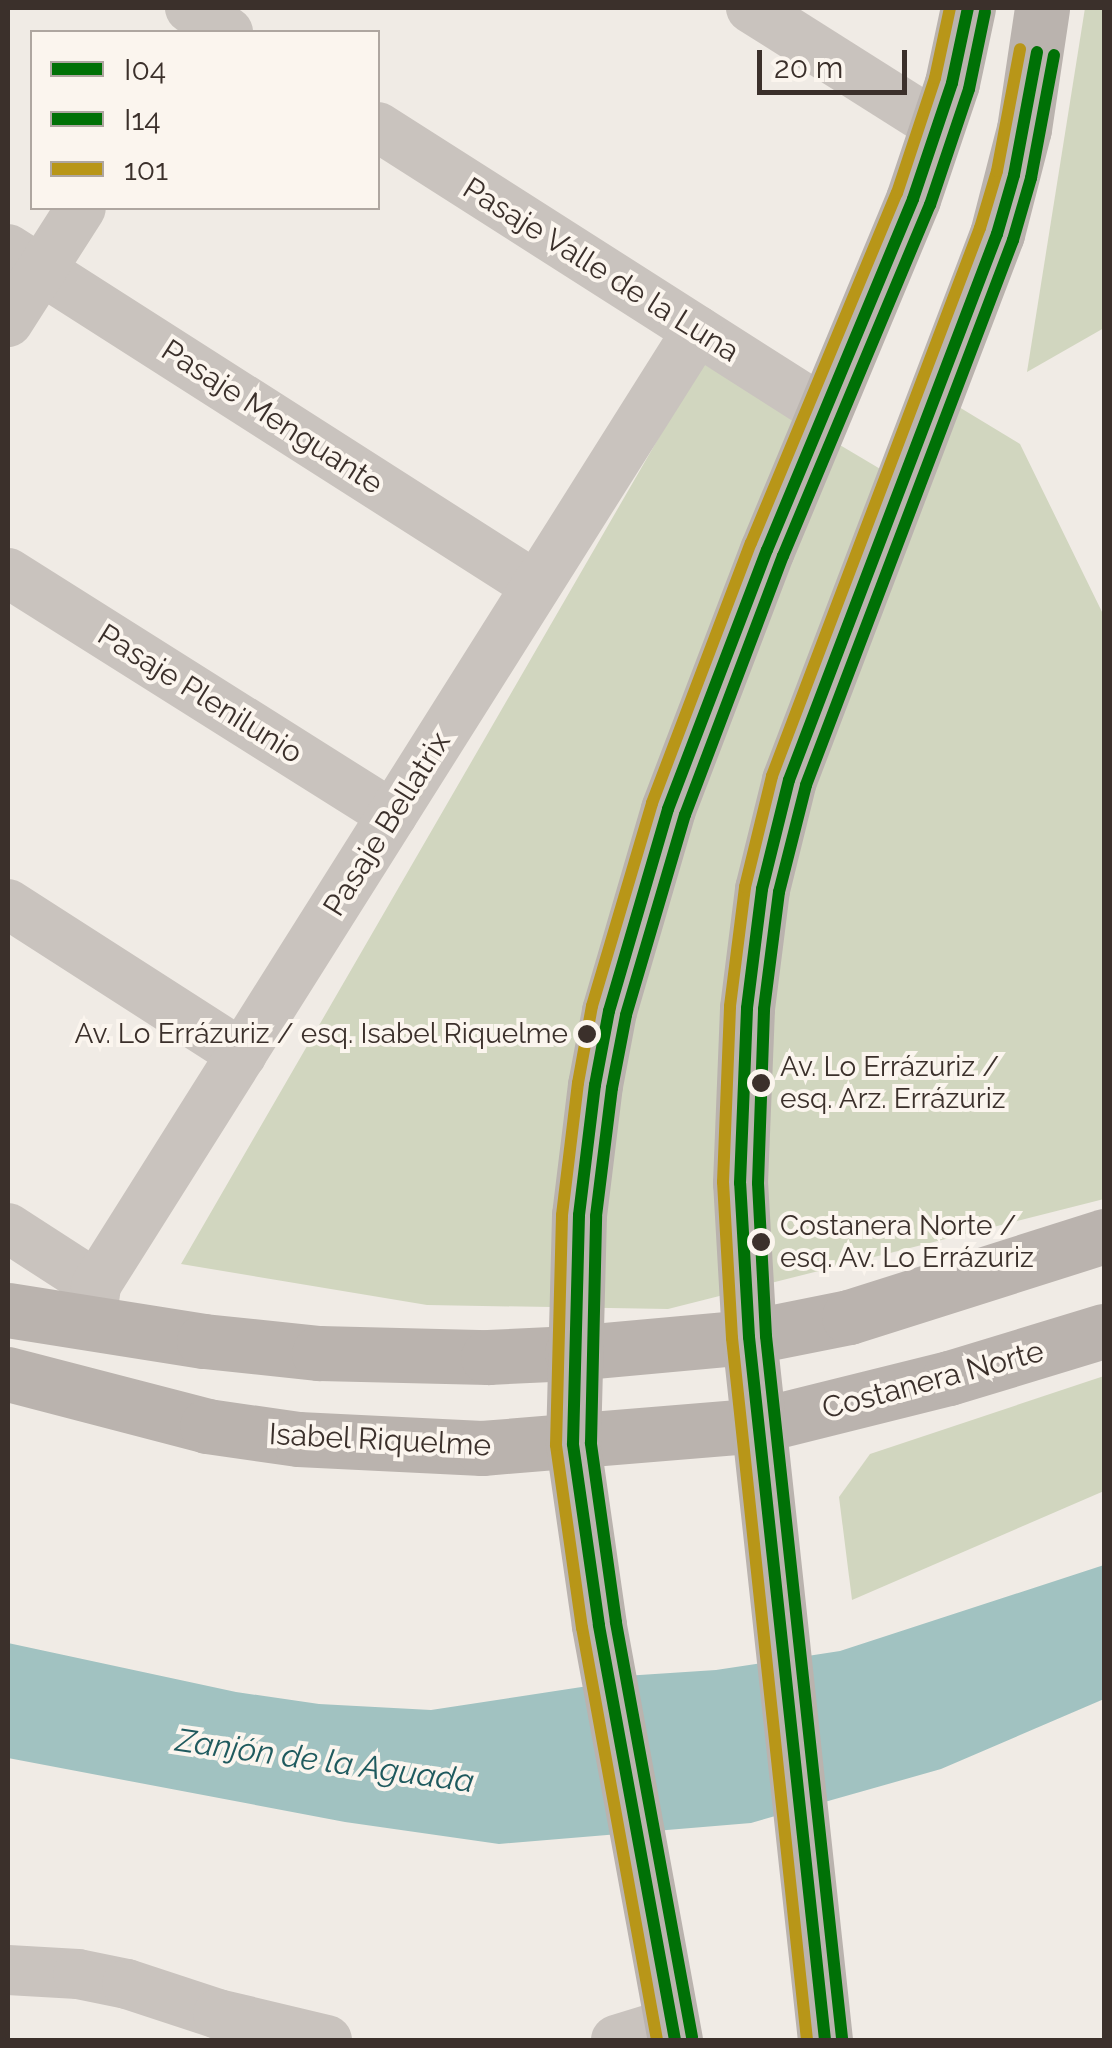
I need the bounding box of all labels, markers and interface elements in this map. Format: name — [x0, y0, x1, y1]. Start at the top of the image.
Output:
legend — [30, 30, 380, 210]
scale bar — [762, 30, 912, 92]
text: 20 m — [774, 50, 843, 85]
text: I04 — [124, 52, 166, 87]
text: I14 — [124, 102, 161, 137]
text: 101 — [124, 152, 168, 187]
street label: Pasaje Valle de la Luna — [456, 170, 746, 370]
street label: Pasaje Menguante — [155, 332, 389, 502]
street label: Pasaje Plenilunio — [91, 617, 309, 771]
street label: Pasaje Bellatrix — [316, 725, 458, 923]
place label: Av. Lo Errázuriz / esq. Isabel Riquelme — [74, 1017, 568, 1051]
marker: Av. Lo Errázuriz / esq. Isabel Riquelme — [577, 1024, 597, 1044]
place label: Av. Lo Errázuriz / esq. Arz. Errázuriz — [780, 1050, 1007, 1116]
marker: Av. Lo Errázuriz / esq. Arz. Errázuriz — [751, 1073, 771, 1093]
place label: Costanera Norte / esq. Av. Lo Errázuriz — [780, 1209, 1035, 1275]
marker: Costanera Norte / esq. Av. Lo Errázuriz — [751, 1232, 771, 1252]
street label: Costanera Norte — [818, 1333, 1048, 1427]
street label: Isabel Riquelme — [268, 1416, 492, 1464]
water label: Zanjón de la Aguada — [173, 1721, 477, 1801]

